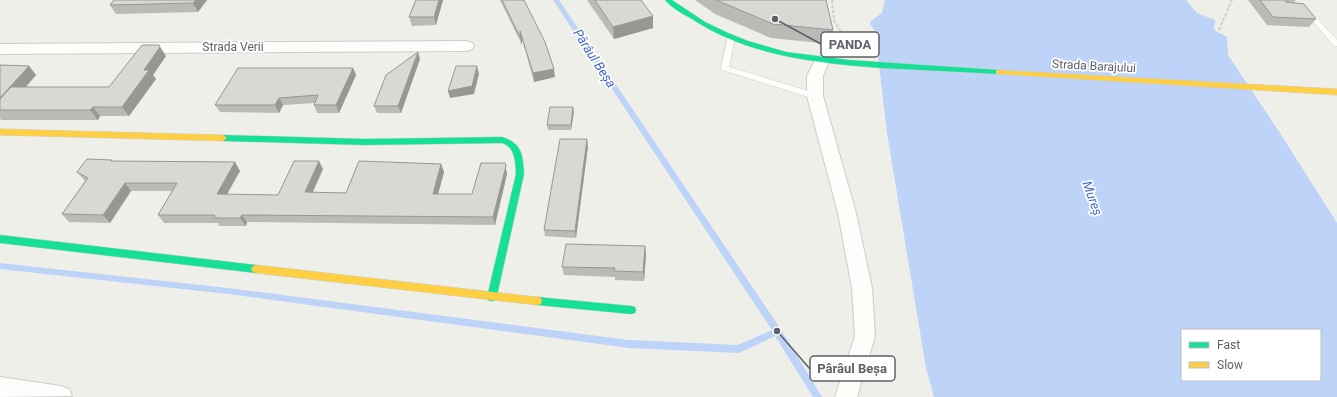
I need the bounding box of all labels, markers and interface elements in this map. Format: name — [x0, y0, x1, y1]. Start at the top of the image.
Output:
water label: Pârâul Beșa — [569, 26, 619, 91]
callout: PANDA — [821, 32, 879, 57]
text: PANDA — [829, 37, 871, 52]
street label: Strada Verii — [202, 40, 264, 54]
street label: Strada Barajului — [1052, 57, 1136, 75]
water label: Mureș — [1079, 179, 1106, 218]
legend — [1181, 329, 1321, 381]
text: Fast — [1217, 338, 1240, 352]
callout: Pârâul Beșa — [810, 356, 895, 381]
text: Slow — [1217, 358, 1243, 372]
text: Pârâul Beșa — [817, 361, 887, 377]

